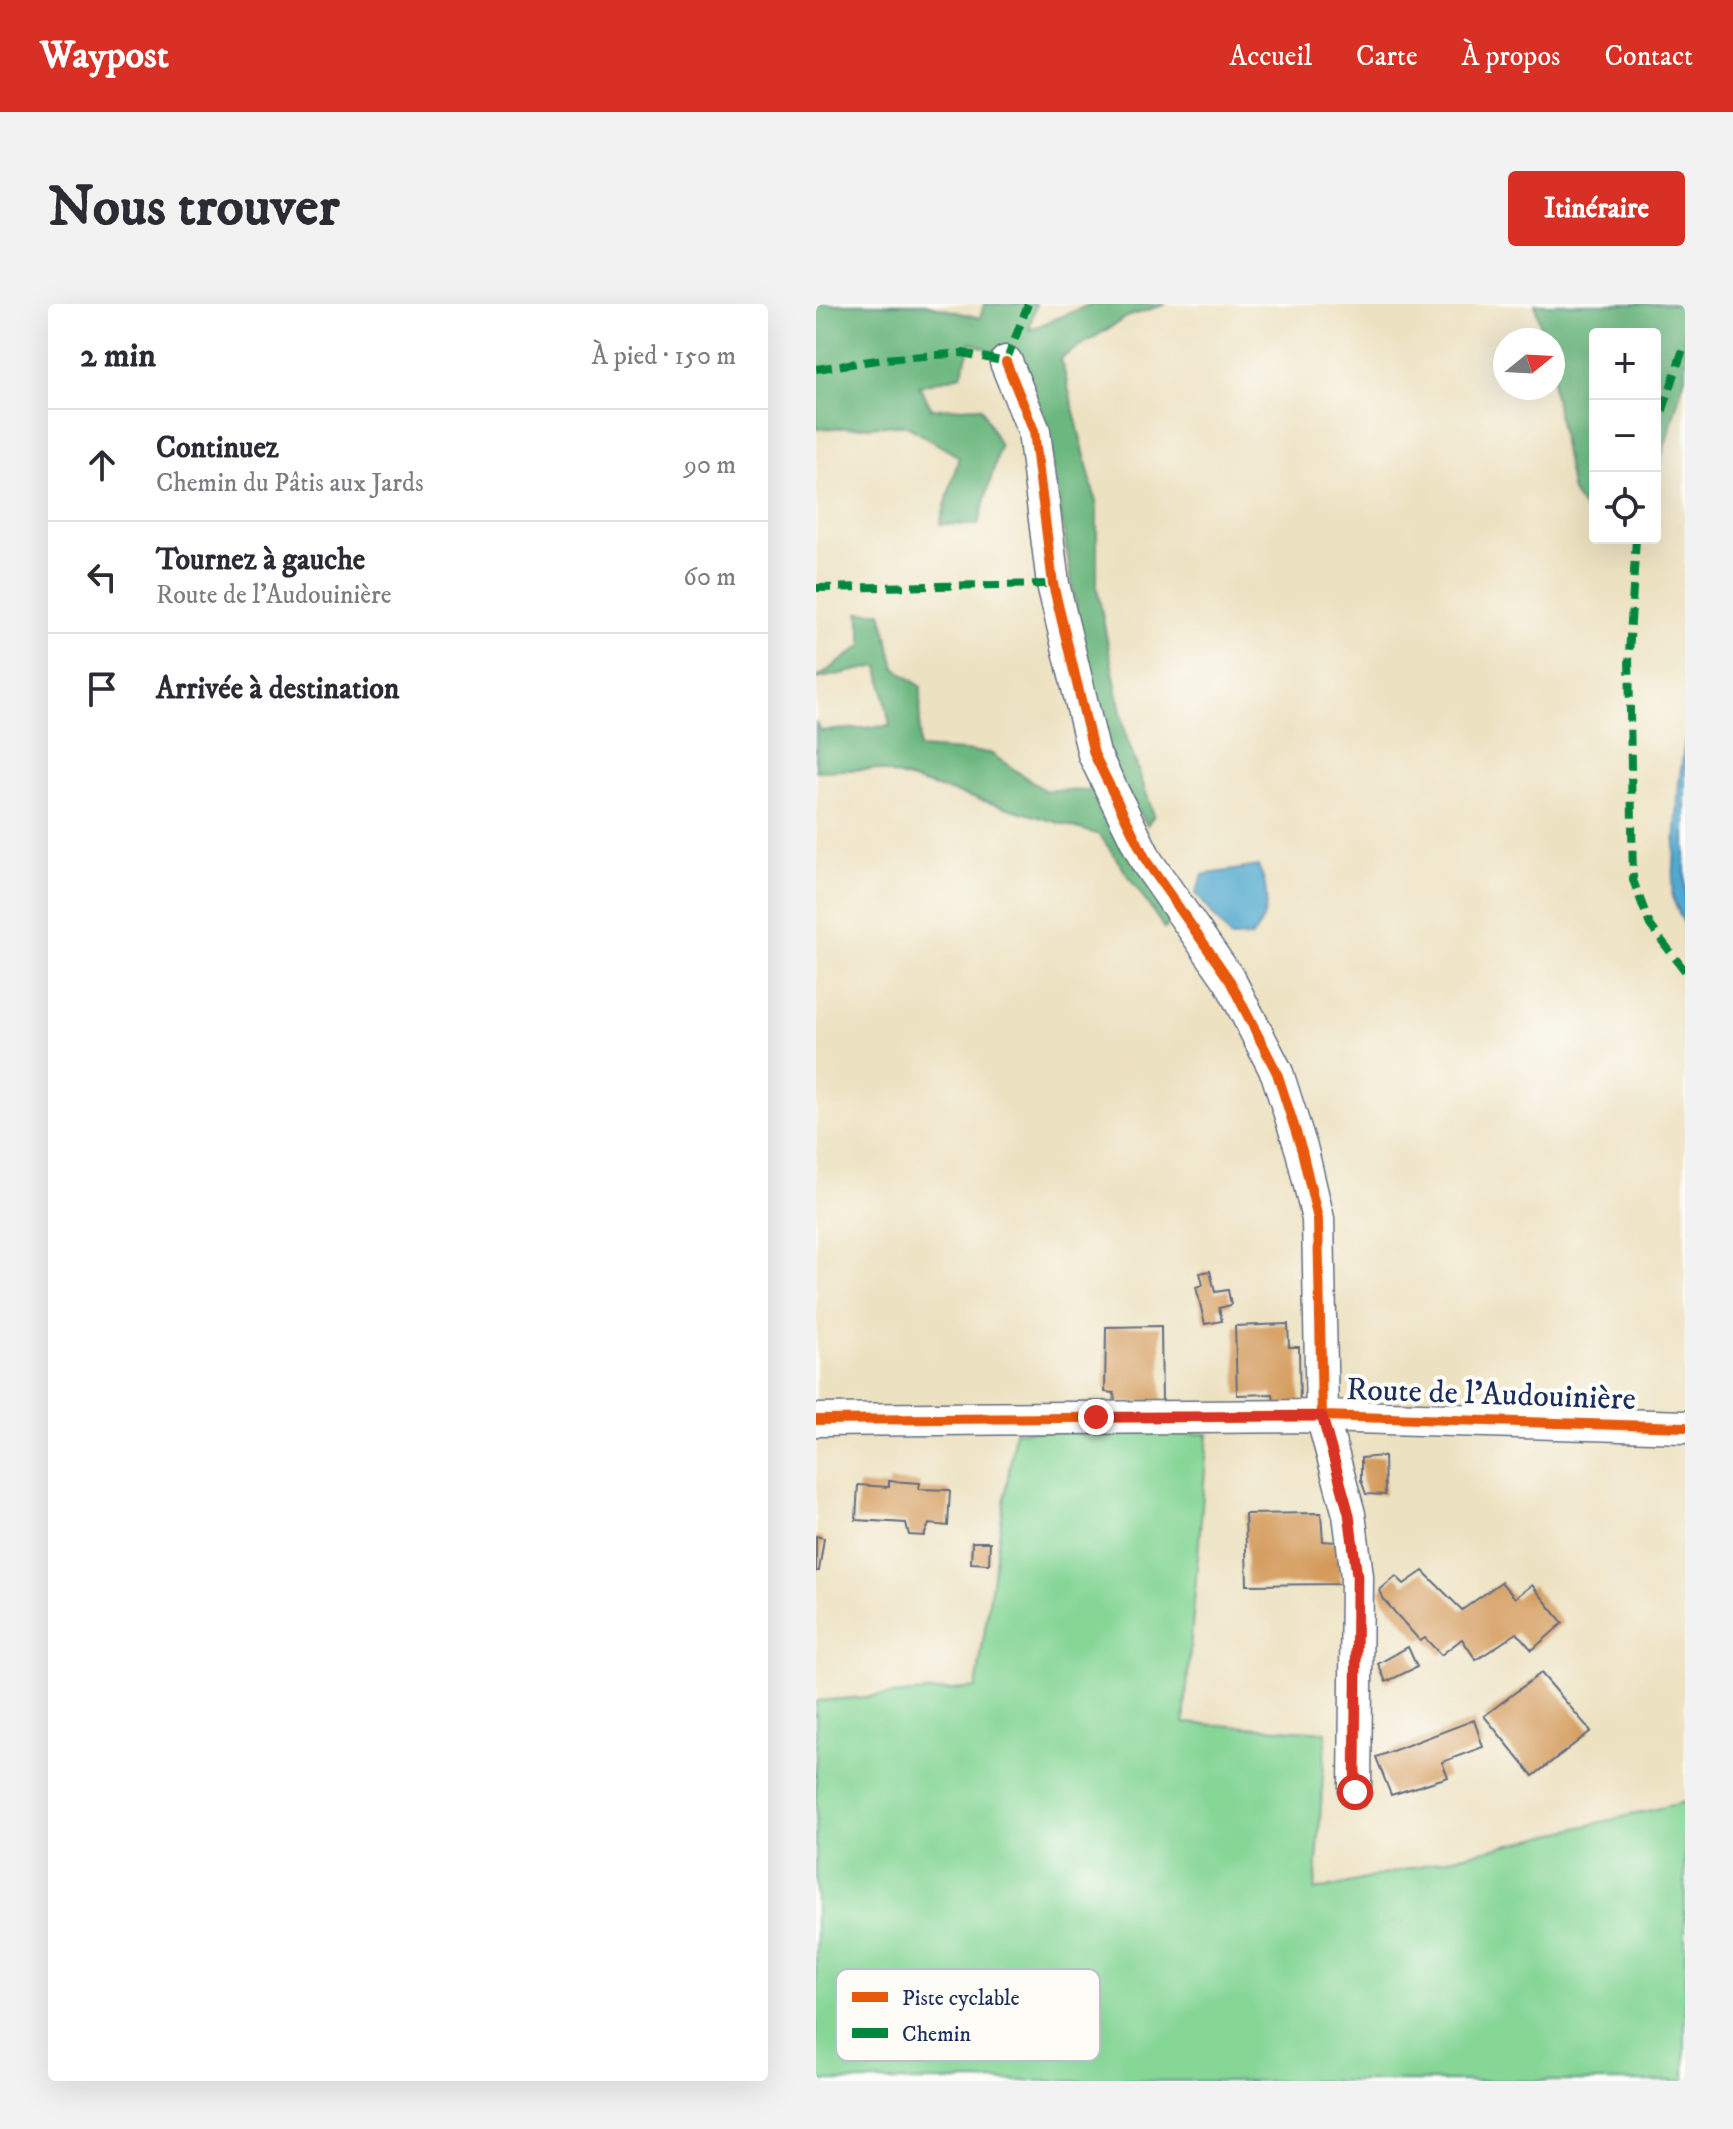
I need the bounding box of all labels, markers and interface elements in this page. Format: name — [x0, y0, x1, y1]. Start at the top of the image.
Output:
text: Waypost — [40, 32, 169, 80]
text: Accueil — [1229, 39, 1312, 74]
text: Carte — [1356, 39, 1418, 74]
text: À propos — [1462, 39, 1560, 74]
text: Contact — [1604, 39, 1693, 74]
button: Itinéraire — [1508, 171, 1685, 246]
text: Nous trouver — [48, 173, 339, 243]
north arrow — [1493, 328, 1565, 400]
map controls — [1589, 328, 1661, 544]
button: + — [1589, 328, 1661, 400]
text: 2 min — [80, 335, 156, 377]
text: À pied · 150 m — [592, 340, 736, 373]
button: − — [1589, 400, 1661, 472]
text: Continuez — [156, 430, 279, 467]
icon: ahead — [80, 443, 124, 487]
text: 90 m — [684, 449, 736, 482]
text: Chemin du Pâtis aux Jards — [156, 467, 424, 500]
button: locate — [1589, 472, 1661, 544]
text: Tournez à gauche — [156, 542, 365, 579]
icon: left — [80, 555, 124, 599]
text: 60 m — [683, 561, 736, 594]
text: Route de l'Audouinière — [156, 579, 391, 612]
icon: arrive — [80, 667, 124, 711]
text: Arrivée à destination — [156, 671, 400, 708]
street label: Route de l'Audouinière — [1346, 1370, 1636, 1420]
route end — [1078, 1399, 1114, 1435]
route start — [1337, 1774, 1373, 1810]
legend — [836, 1969, 1100, 2061]
text: Piste cyclable — [902, 1985, 1020, 2012]
text: Chemin — [902, 2021, 971, 2048]

